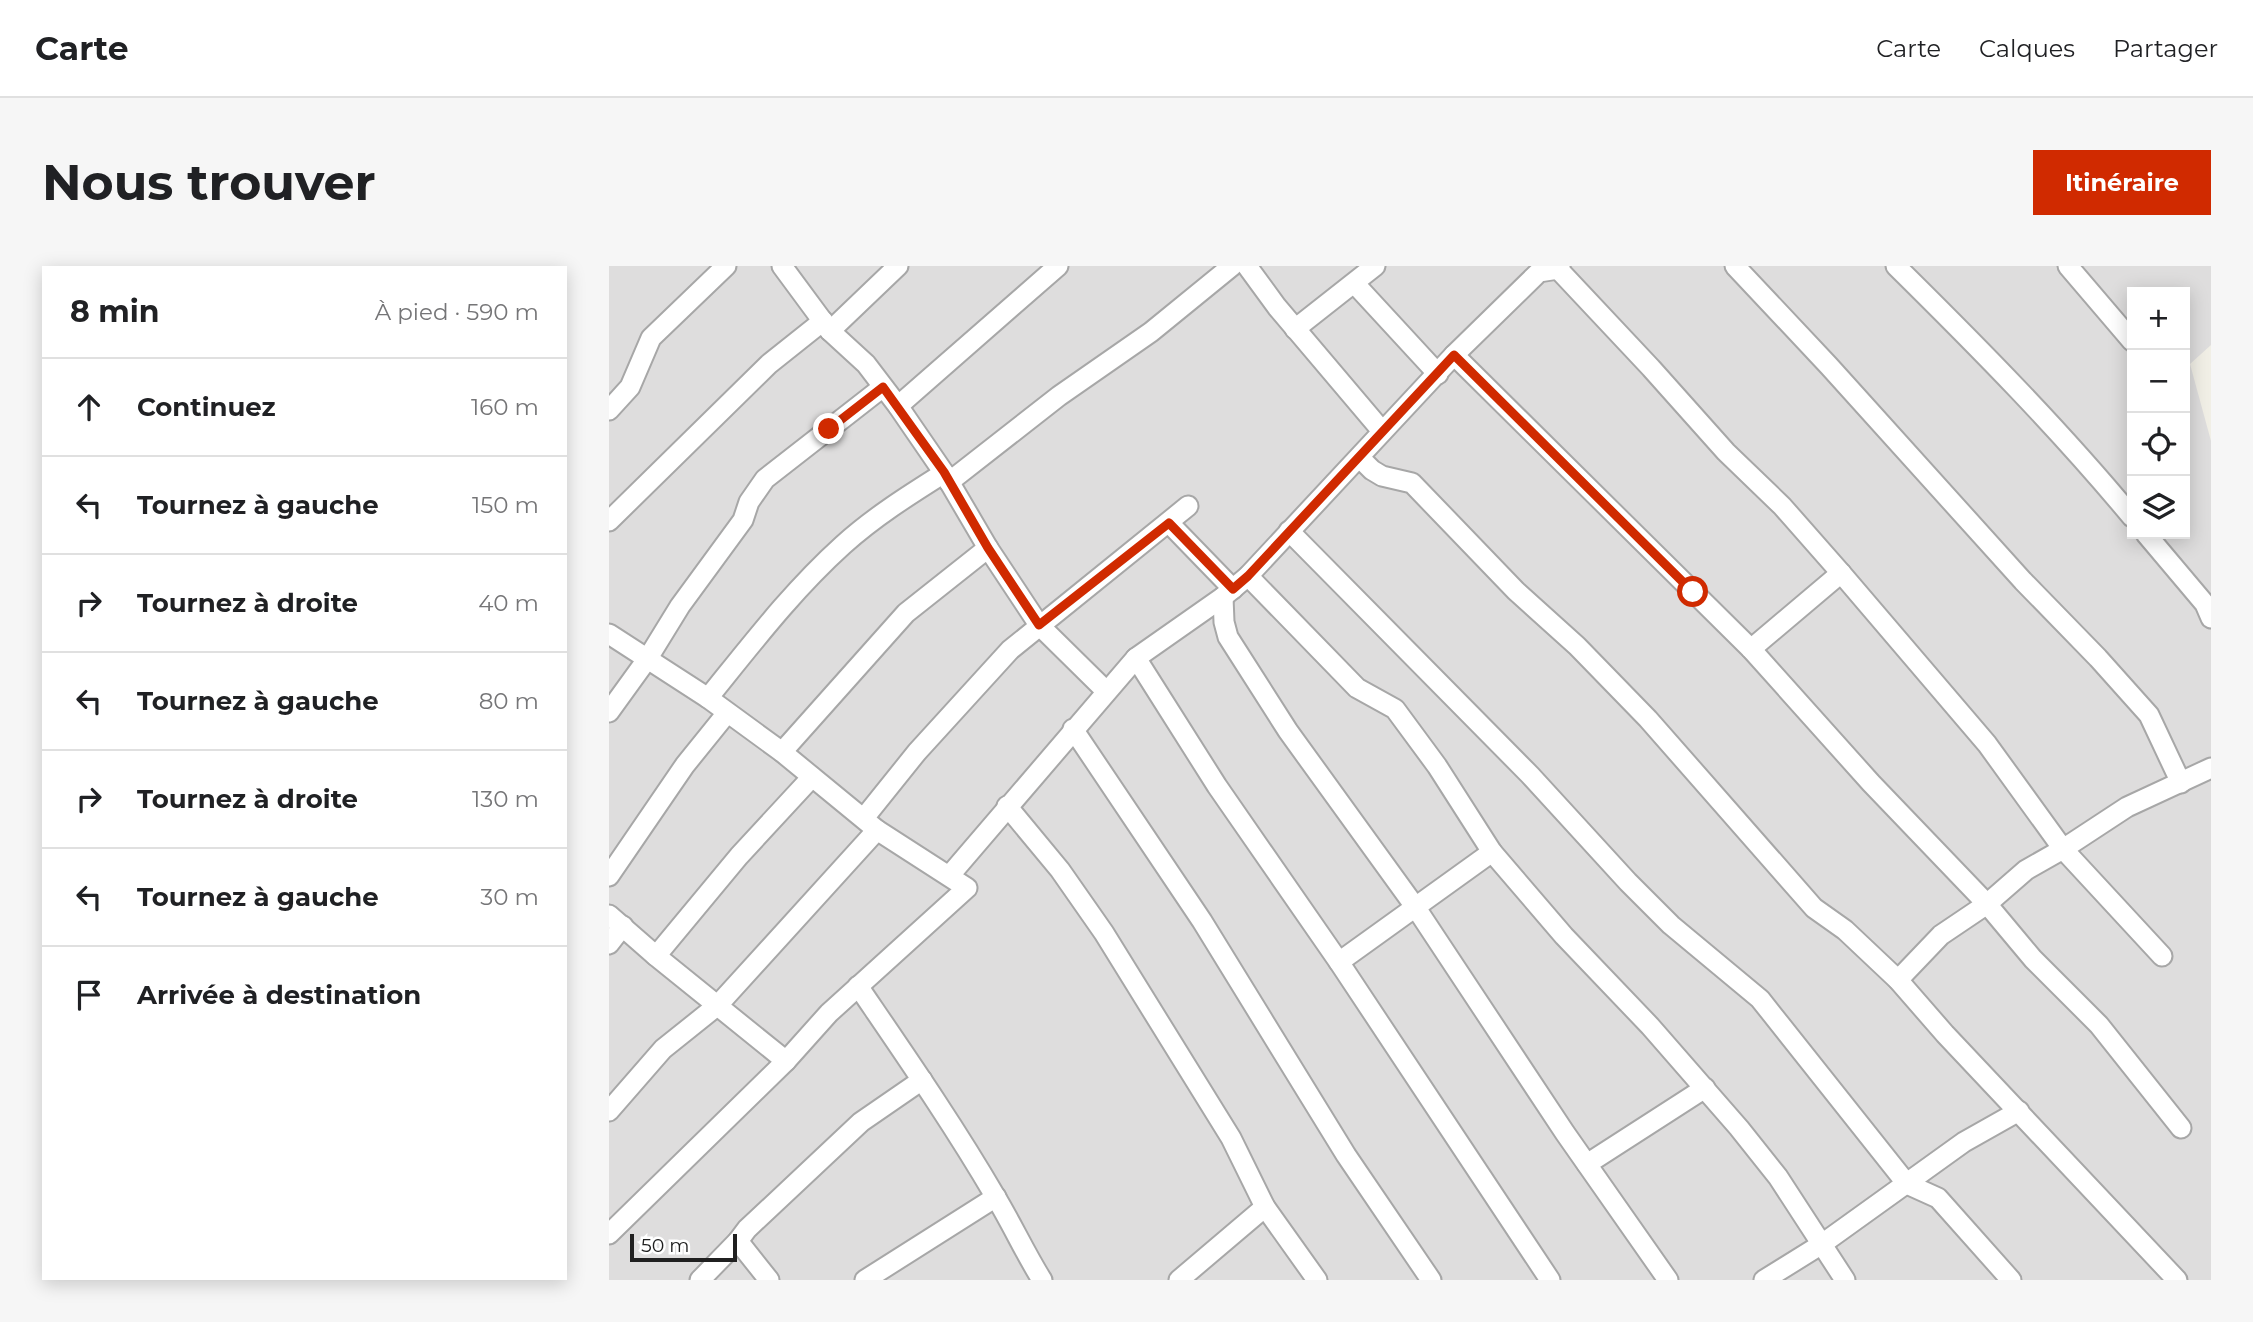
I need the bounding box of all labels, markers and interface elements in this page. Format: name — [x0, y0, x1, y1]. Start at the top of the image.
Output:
text: Carte — [35, 28, 128, 68]
text: Carte — [1876, 34, 1941, 63]
text: Calques — [1979, 34, 2075, 63]
text: Partager — [2113, 34, 2218, 63]
button: Itinéraire — [2033, 150, 2211, 215]
text: Nous trouver — [42, 153, 376, 212]
map controls — [2127, 287, 2190, 539]
button: + — [2127, 287, 2190, 350]
text: 8 min — [70, 293, 160, 330]
text: À pied · 590 m — [375, 298, 539, 326]
button: − — [2127, 350, 2190, 413]
icon: ahead — [70, 388, 108, 426]
text: Continuez — [137, 391, 276, 423]
text: 160 m — [471, 393, 539, 421]
route end — [813, 413, 844, 444]
button: locate — [2127, 413, 2190, 476]
button: layers — [2127, 476, 2190, 539]
icon: left — [70, 486, 108, 524]
text: Tournez à gauche — [137, 489, 379, 521]
text: 150 m — [472, 491, 539, 519]
route start — [1677, 576, 1708, 607]
icon: right — [70, 584, 108, 622]
text: Tournez à droite — [137, 587, 358, 619]
text: 40 m — [478, 589, 539, 617]
icon: left — [70, 682, 108, 720]
text: Tournez à gauche — [137, 685, 379, 717]
text: 80 m — [479, 687, 539, 715]
icon: right — [70, 780, 108, 818]
text: Tournez à droite — [137, 783, 358, 815]
text: 130 m — [472, 785, 539, 813]
icon: left — [70, 878, 108, 916]
text: Tournez à gauche — [137, 881, 379, 913]
text: 30 m — [480, 883, 539, 911]
icon: arrive — [70, 976, 108, 1014]
text: Arrivée à destination — [137, 979, 421, 1011]
scale bar — [630, 1231, 737, 1263]
text: 50 m — [641, 1234, 689, 1257]

